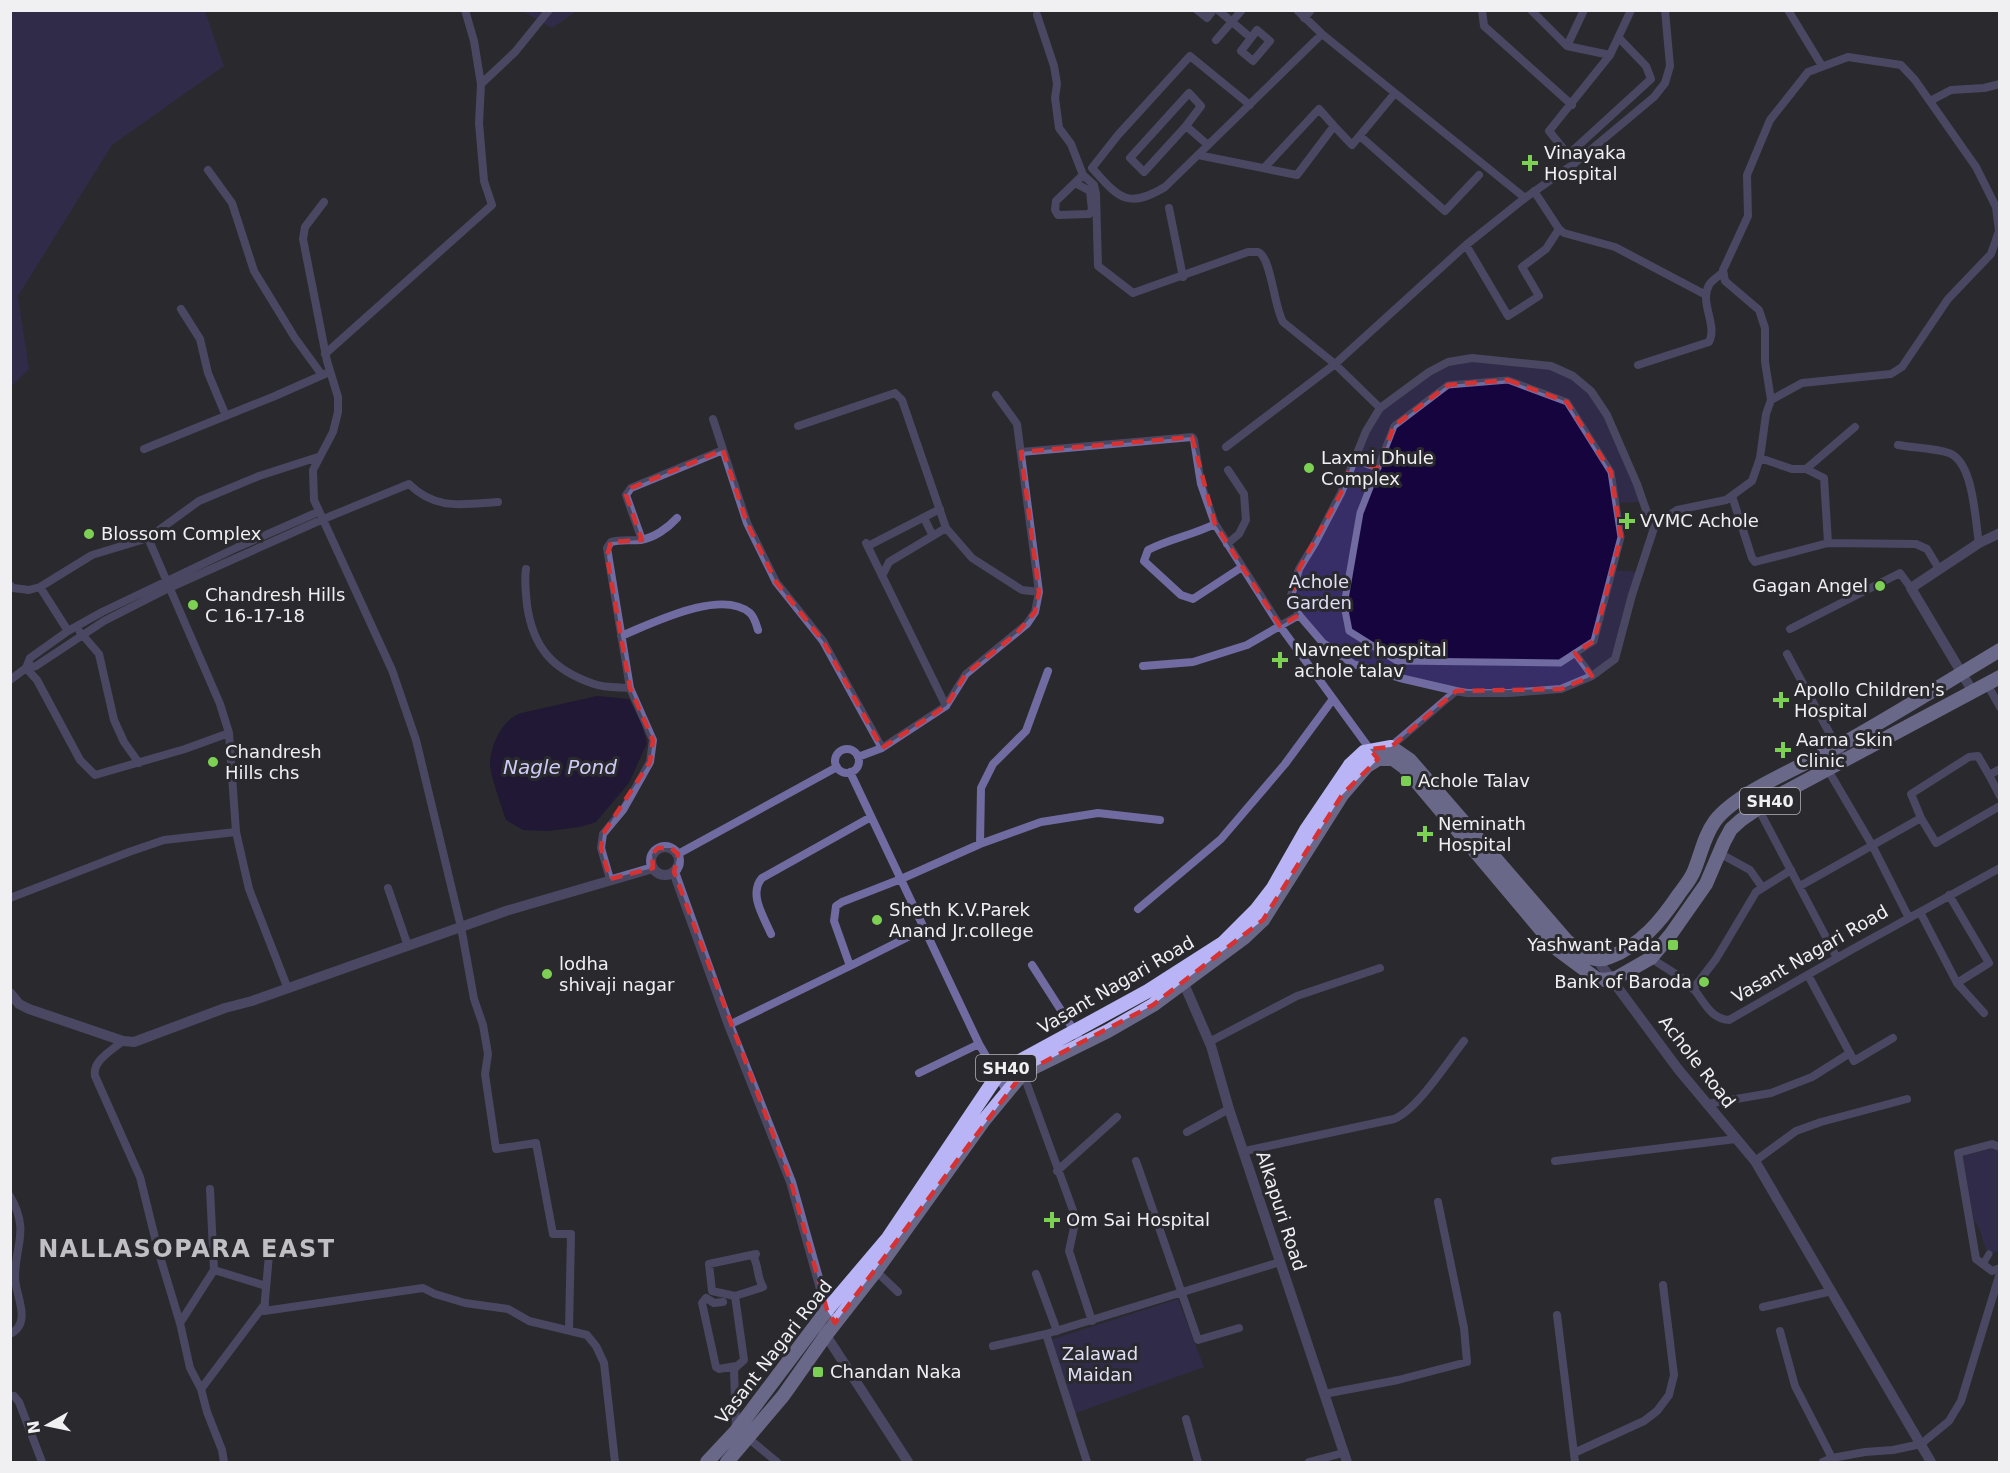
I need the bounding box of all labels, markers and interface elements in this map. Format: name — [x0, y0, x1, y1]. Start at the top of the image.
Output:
place label: Vinayaka Hospital — [1544, 142, 1626, 184]
marker: Vinayaka Hospital — [1521, 154, 1539, 172]
place label: Laxmi Dhule Complex — [1321, 447, 1434, 489]
marker: Laxmi Dhule Complex — [1302, 461, 1316, 475]
place label: VVMC Achole — [1640, 510, 1759, 531]
marker: VVMC Achole — [1618, 512, 1636, 530]
place label: Blossom Complex — [101, 523, 262, 544]
marker: Blossom Complex — [82, 527, 96, 541]
park label: Achole Garden — [1286, 571, 1352, 613]
place label: Gagan Angel — [1752, 575, 1868, 596]
marker: Gagan Angel — [1873, 579, 1887, 593]
place label: Chandresh Hills C 16-17-18 — [205, 584, 345, 626]
marker: Chandresh Hills C 16-17-18 — [186, 598, 200, 612]
place label: Navneet hospital achole talav — [1294, 639, 1447, 681]
marker: Navneet hospital achole talav — [1271, 651, 1289, 669]
place label: Apollo Children's Hospital — [1794, 679, 1945, 721]
marker: Apollo Children's Hospital — [1772, 691, 1790, 709]
place label: Aarna Skin Clinic — [1796, 729, 1893, 771]
place label: Chandresh Hills chs — [225, 741, 322, 783]
marker: Aarna Skin Clinic — [1774, 741, 1792, 759]
marker: Chandresh Hills chs — [206, 755, 220, 769]
water label: Nagle Pond — [503, 755, 617, 779]
place label: Achole Talav — [1418, 770, 1530, 791]
marker: Achole Talav — [1399, 774, 1413, 788]
road number: SH40 — [1740, 788, 1800, 814]
place label: Neminath Hospital — [1438, 813, 1526, 855]
marker: Neminath Hospital — [1416, 825, 1434, 843]
place label: Sheth K.V.Parek Anand Jr.college — [889, 899, 1034, 941]
street label: Vasant Nagari Road — [1728, 900, 1892, 1007]
marker: Sheth K.V.Parek Anand Jr.college — [870, 913, 884, 927]
street label: Vasant Nagari Road — [1034, 931, 1198, 1038]
place label: Yashwant Pada — [1526, 934, 1661, 955]
marker: Yashwant Pada — [1666, 938, 1680, 952]
place label: lodha shivaji nagar — [559, 953, 675, 995]
marker: lodha shivaji nagar — [540, 967, 554, 981]
place label: Bank of Baroda — [1554, 971, 1692, 992]
marker: Bank of Baroda — [1697, 975, 1711, 989]
street label: Achole Road — [1655, 1011, 1740, 1112]
road number: SH40 — [976, 1055, 1036, 1081]
street label: Alkapuri Road — [1252, 1148, 1311, 1273]
place label: Om Sai Hospital — [1066, 1209, 1210, 1230]
marker: Om Sai Hospital — [1043, 1211, 1061, 1229]
district label: NALLASOPARA EAST — [38, 1235, 336, 1263]
street label: Vasant Nagari Road — [711, 1276, 836, 1428]
park label: Zalawad Maidan — [1062, 1343, 1138, 1385]
place label: Chandan Naka — [830, 1361, 962, 1382]
marker: Chandan Naka — [811, 1365, 825, 1379]
north arrow — [18, 1395, 78, 1455]
text: N — [23, 1419, 44, 1435]

